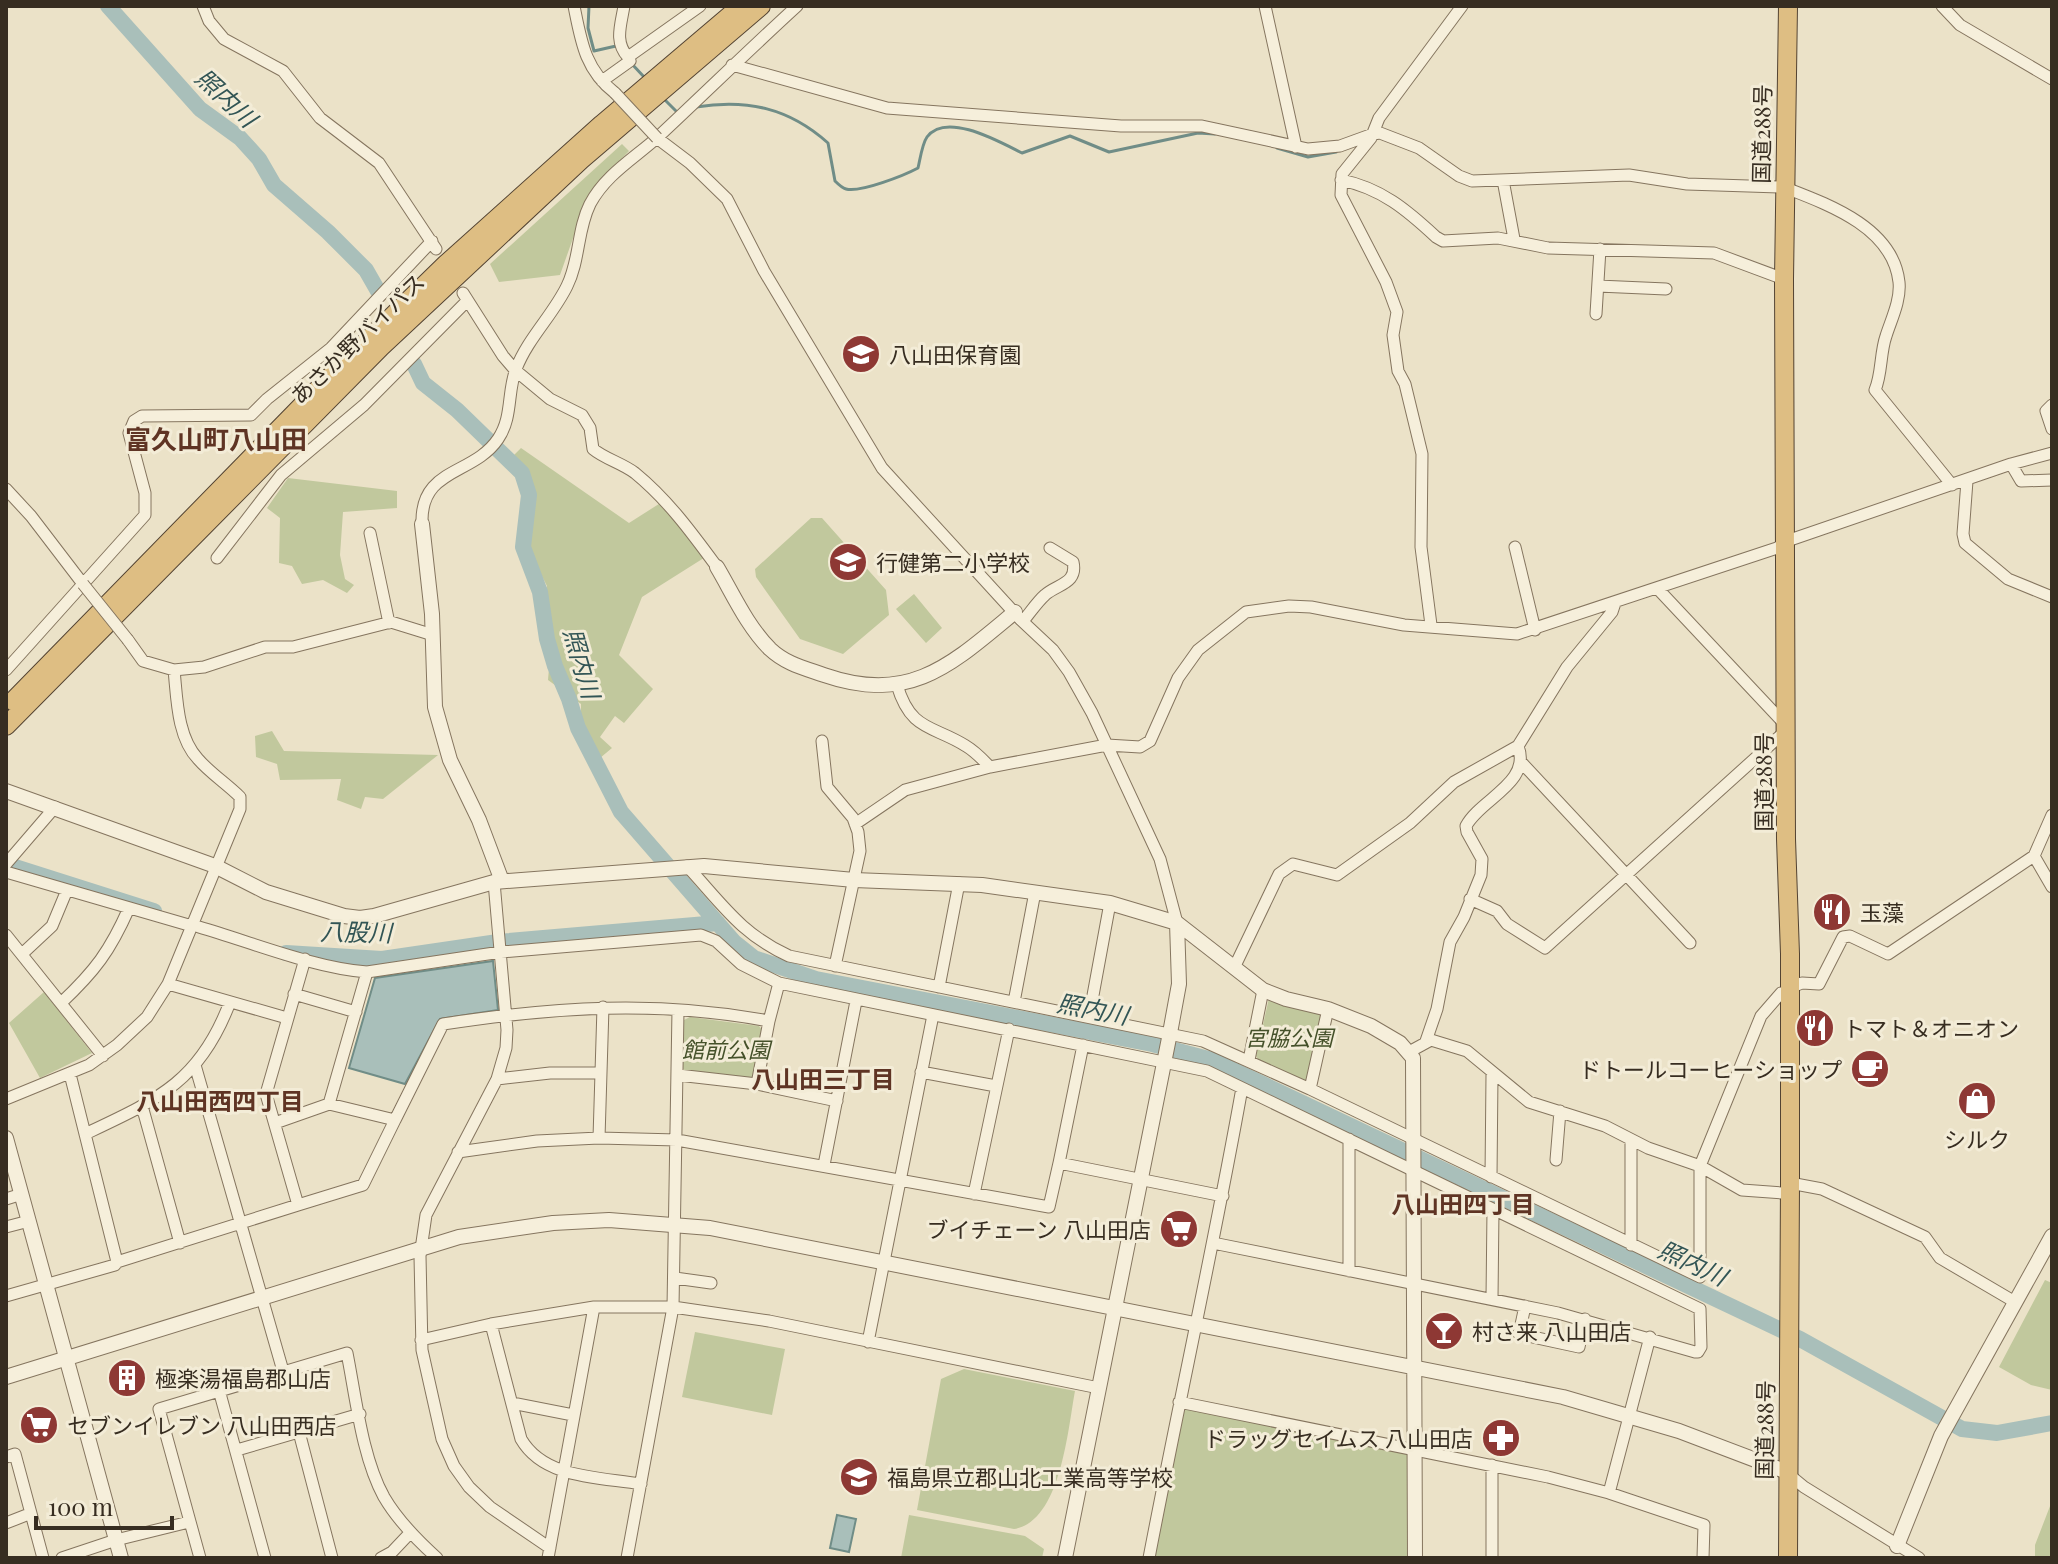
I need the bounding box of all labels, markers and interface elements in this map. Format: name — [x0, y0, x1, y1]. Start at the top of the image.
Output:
water label: 照内川 — [190, 61, 266, 135]
street label: 国道288号 — [1745, 84, 1777, 184]
street label: あさか野バイパス — [283, 266, 431, 410]
school or university icon: 八山田保育園 — [840, 333, 882, 375]
place label: 八山田保育園 — [889, 339, 1021, 369]
district label: 富久山町八山田 — [125, 421, 307, 456]
school or university icon: 行健第二小学校 — [827, 541, 869, 583]
place label: 行健第二小学校 — [876, 547, 1030, 577]
water label: 照内川 — [558, 624, 609, 705]
street label: 国道288号 — [1748, 732, 1778, 832]
restaurant icon: 玉藻 — [1811, 891, 1853, 933]
place label: 玉藻 — [1860, 897, 1904, 927]
water label: 八股川 — [320, 914, 395, 948]
water label: 照内川 — [1055, 985, 1134, 1031]
restaurant icon: トマト＆オニオン — [1794, 1007, 1836, 1049]
place label: トマト＆オニオン — [1843, 1013, 2019, 1043]
park label: 宮脇公園 — [1245, 1022, 1336, 1052]
park label: 館前公園 — [682, 1034, 773, 1064]
cafe icon: ドトールコーヒーショップ — [1849, 1048, 1891, 1090]
place label: ドトールコーヒーショップ — [1579, 1054, 1842, 1084]
district label: 八山田三丁目 — [751, 1062, 895, 1094]
shop icon: シルク — [1956, 1080, 1998, 1122]
district label: 八山田西四丁目 — [136, 1084, 304, 1116]
place label: シルク — [1944, 1124, 2010, 1154]
district label: 八山田四丁目 — [1391, 1187, 1535, 1219]
supermarket icon: ブイチェーン 八山田店 — [1158, 1208, 1200, 1250]
place label: ブイチェーン 八山田店 — [927, 1214, 1151, 1244]
water label: 照内川 — [1654, 1232, 1735, 1293]
bar icon: 村さ来 八山田店 — [1423, 1310, 1465, 1352]
place label: 村さ来 八山田店 — [1472, 1316, 1631, 1346]
building icon: 極楽湯福島郡山店 — [106, 1357, 148, 1399]
place label: 極楽湯福島郡山店 — [155, 1363, 331, 1393]
street label: 国道288号 — [1748, 1380, 1780, 1480]
supermarket icon: セブンイレブン 八山田西店 — [18, 1404, 60, 1446]
place label: セブンイレブン 八山田西店 — [67, 1410, 336, 1440]
pharmacy icon: ドラッグセイムス 八山田店 — [1480, 1417, 1522, 1459]
place label: ドラッグセイムス 八山田店 — [1204, 1423, 1473, 1453]
school or university icon: 福島県立郡山北工業高等学校 — [838, 1456, 880, 1498]
place label: 福島県立郡山北工業高等学校 — [887, 1462, 1173, 1492]
scale bar — [36, 1480, 172, 1530]
text: 100 m — [48, 1490, 113, 1522]

